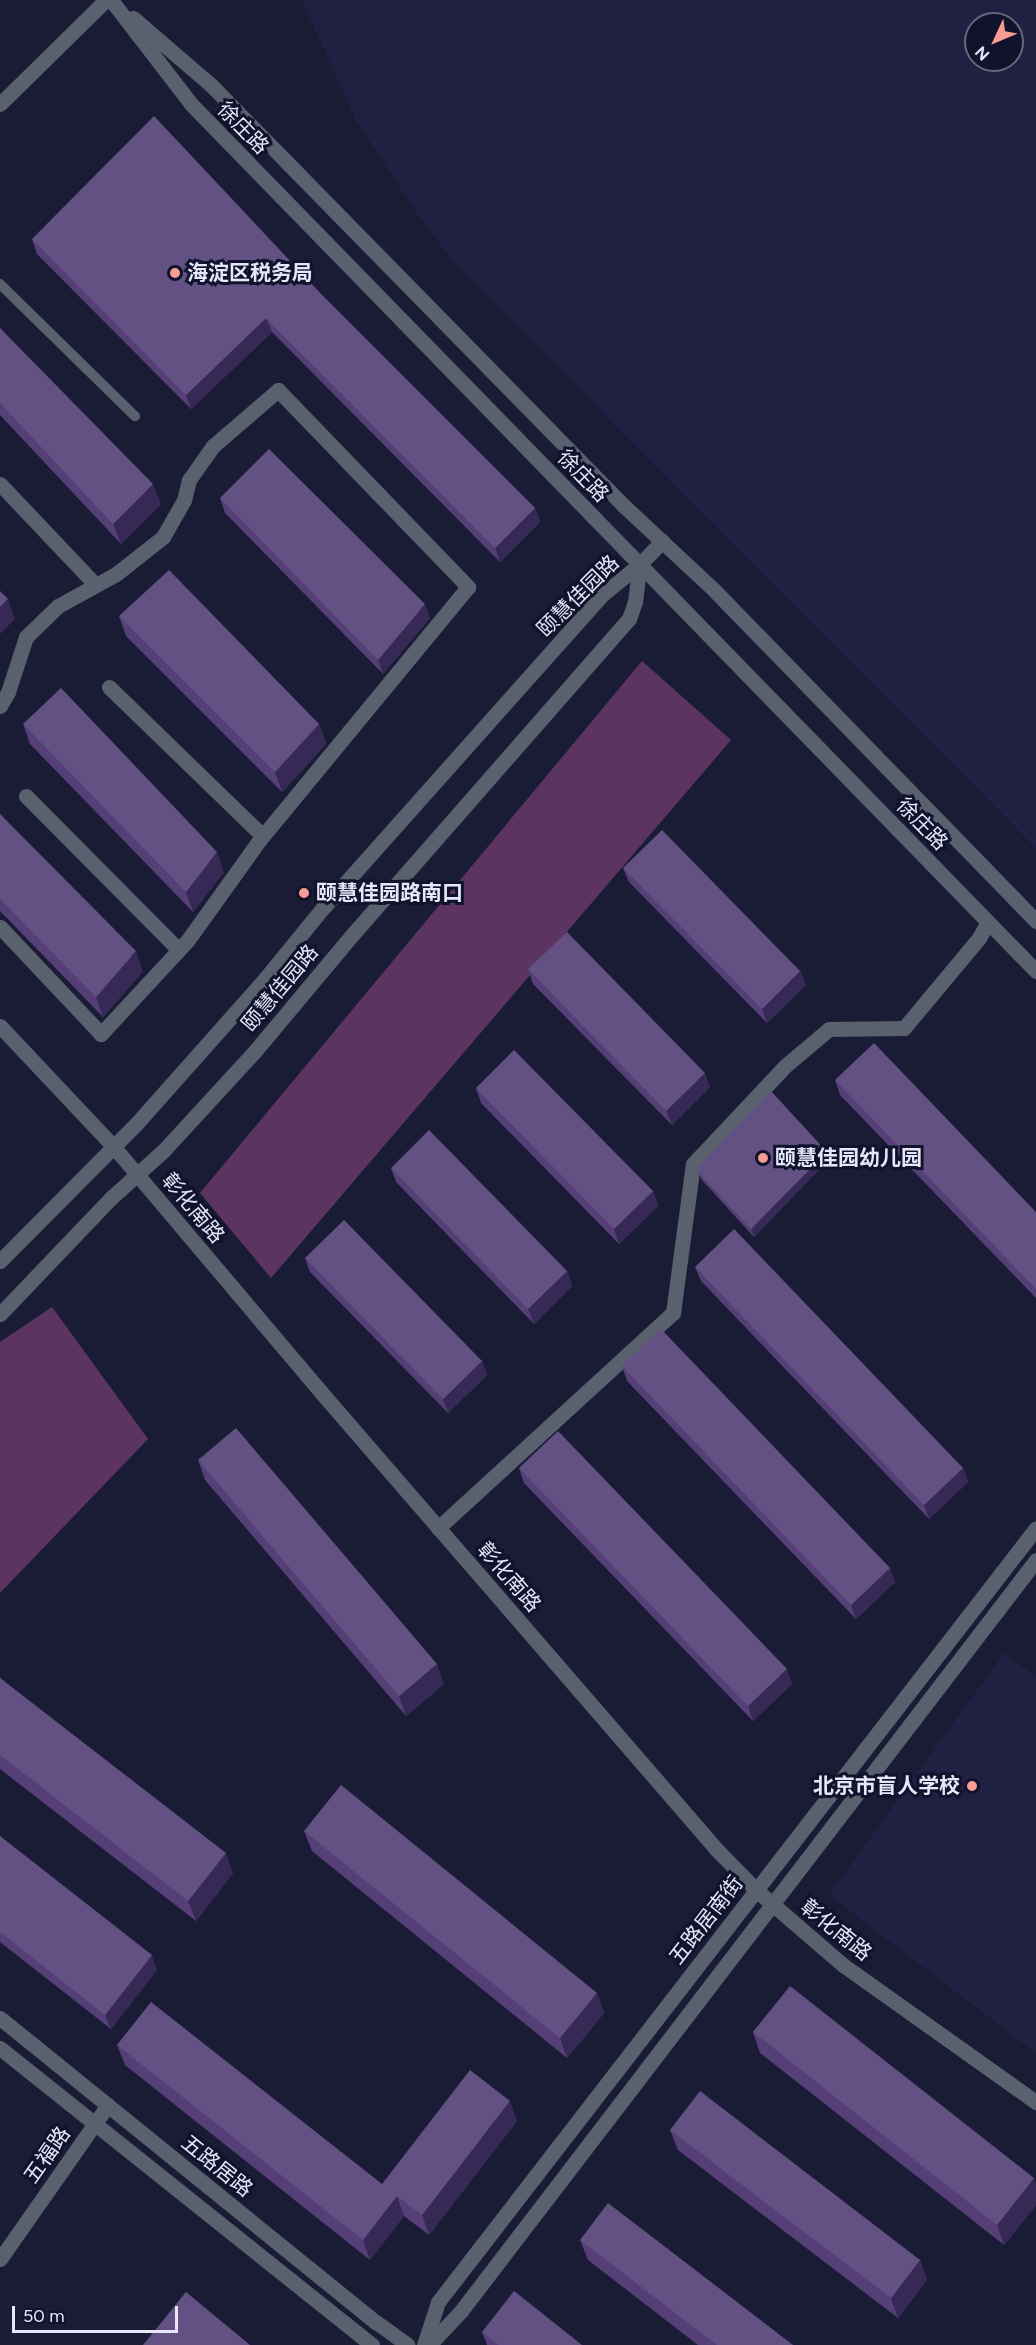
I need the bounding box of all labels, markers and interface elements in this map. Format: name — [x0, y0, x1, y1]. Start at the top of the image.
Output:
north arrow — [964, 12, 1024, 72]
text: N — [971, 42, 993, 65]
street label: 徐庄路 — [212, 97, 274, 159]
place label: 海淀区税务局 — [187, 260, 313, 286]
marker: 海淀区税务局 — [168, 266, 182, 280]
street label: 徐庄路 — [552, 445, 614, 507]
street label: 颐慧佳园路 — [532, 550, 624, 642]
street label: 徐庄路 — [891, 793, 953, 855]
place label: 颐慧佳园路南口 — [316, 880, 463, 906]
marker: 颐慧佳园路南口 — [297, 886, 311, 900]
street label: 颐慧佳园路 — [237, 940, 323, 1036]
place label: 颐慧佳园幼儿园 — [775, 1145, 922, 1171]
marker: 颐慧佳园幼儿园 — [756, 1151, 770, 1165]
street label: 彰化南路 — [156, 1168, 230, 1248]
street label: 彰化南路 — [472, 1537, 546, 1617]
place label: 北京市盲人学校 — [813, 1773, 960, 1799]
marker: 北京市盲人学校 — [965, 1779, 979, 1793]
street label: 五路居南街 — [664, 1871, 748, 1969]
street label: 彰化南路 — [795, 1894, 877, 1966]
street label: 五福路 — [19, 2122, 75, 2188]
street label: 五路居路 — [176, 2130, 258, 2202]
scale bar — [15, 2294, 182, 2332]
text: 50 m — [23, 2305, 65, 2327]

